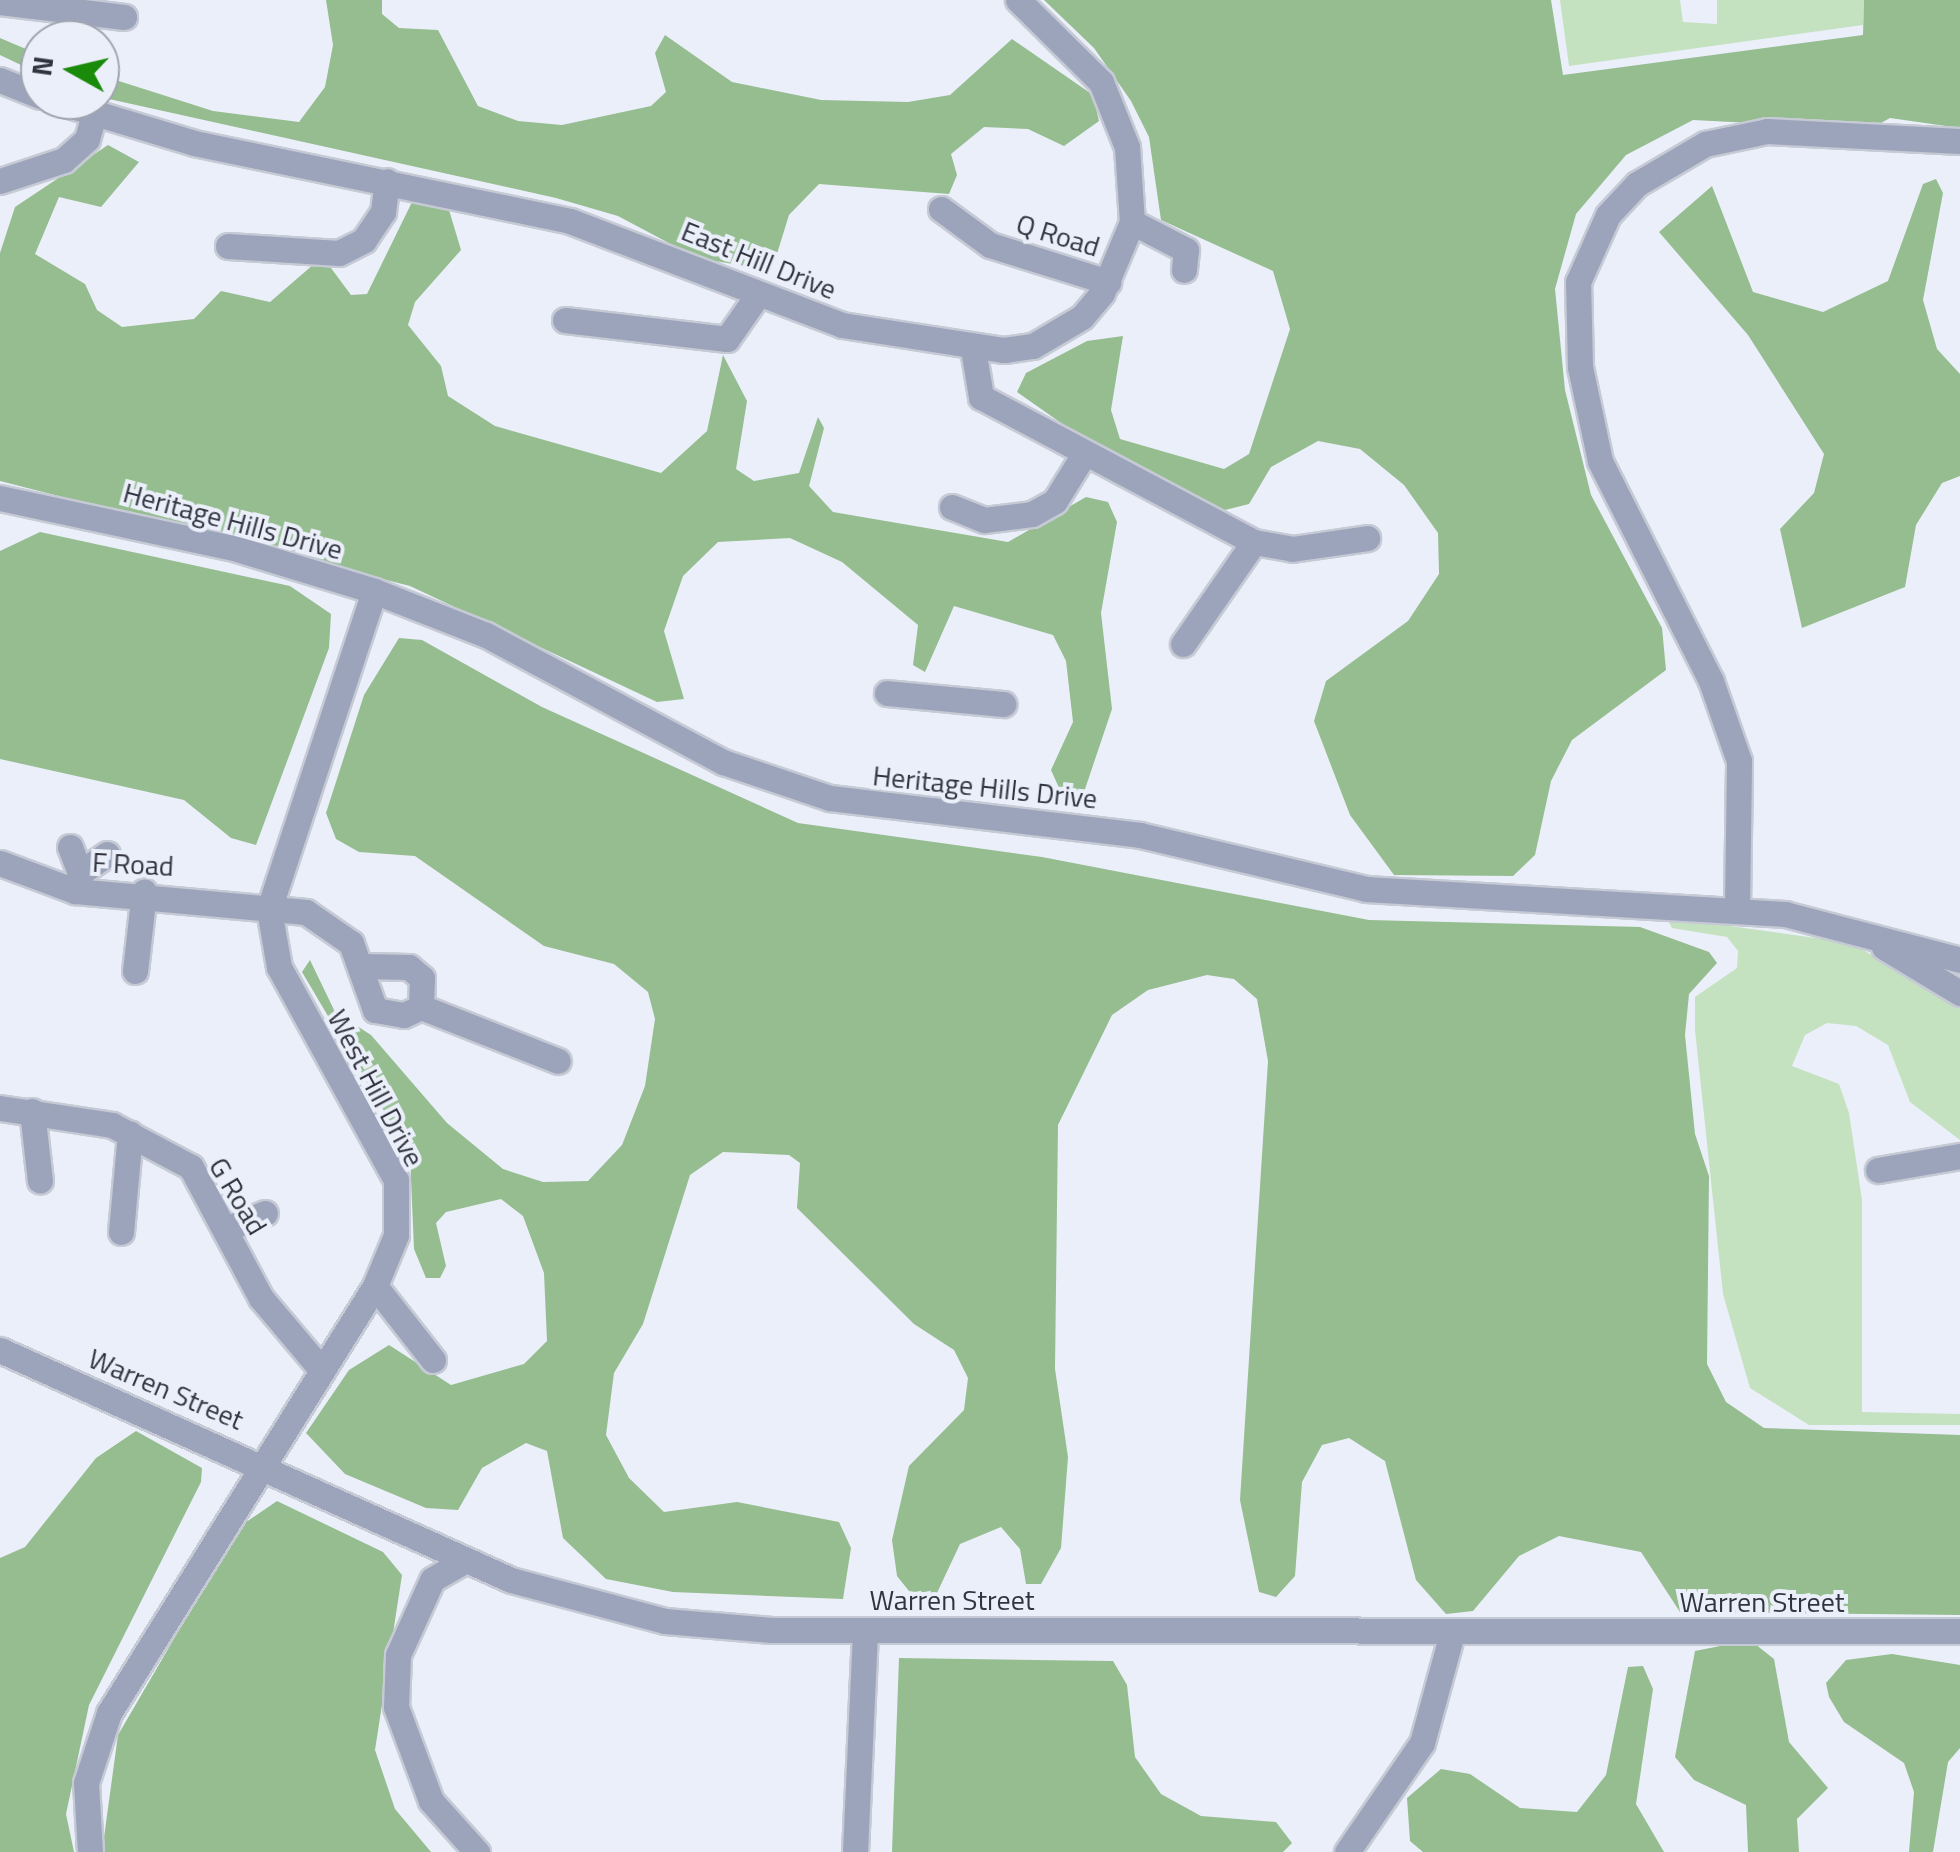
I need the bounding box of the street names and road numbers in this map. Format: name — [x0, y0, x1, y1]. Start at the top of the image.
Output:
street label: Q Road — [1012, 206, 1104, 264]
street label: East Hill Drive — [677, 214, 841, 306]
street label: Heritage Hills Drive — [120, 476, 346, 566]
street label: Heritage Hills Drive — [871, 758, 1099, 816]
street label: F Road — [91, 845, 175, 883]
street label: West Hill Drive — [321, 1004, 431, 1172]
street label: G Road — [202, 1151, 274, 1241]
street label: Warren Street — [83, 1341, 249, 1437]
street label: Warren Street — [869, 1583, 1035, 1617]
street label: Warren Street — [1679, 1585, 1845, 1619]

